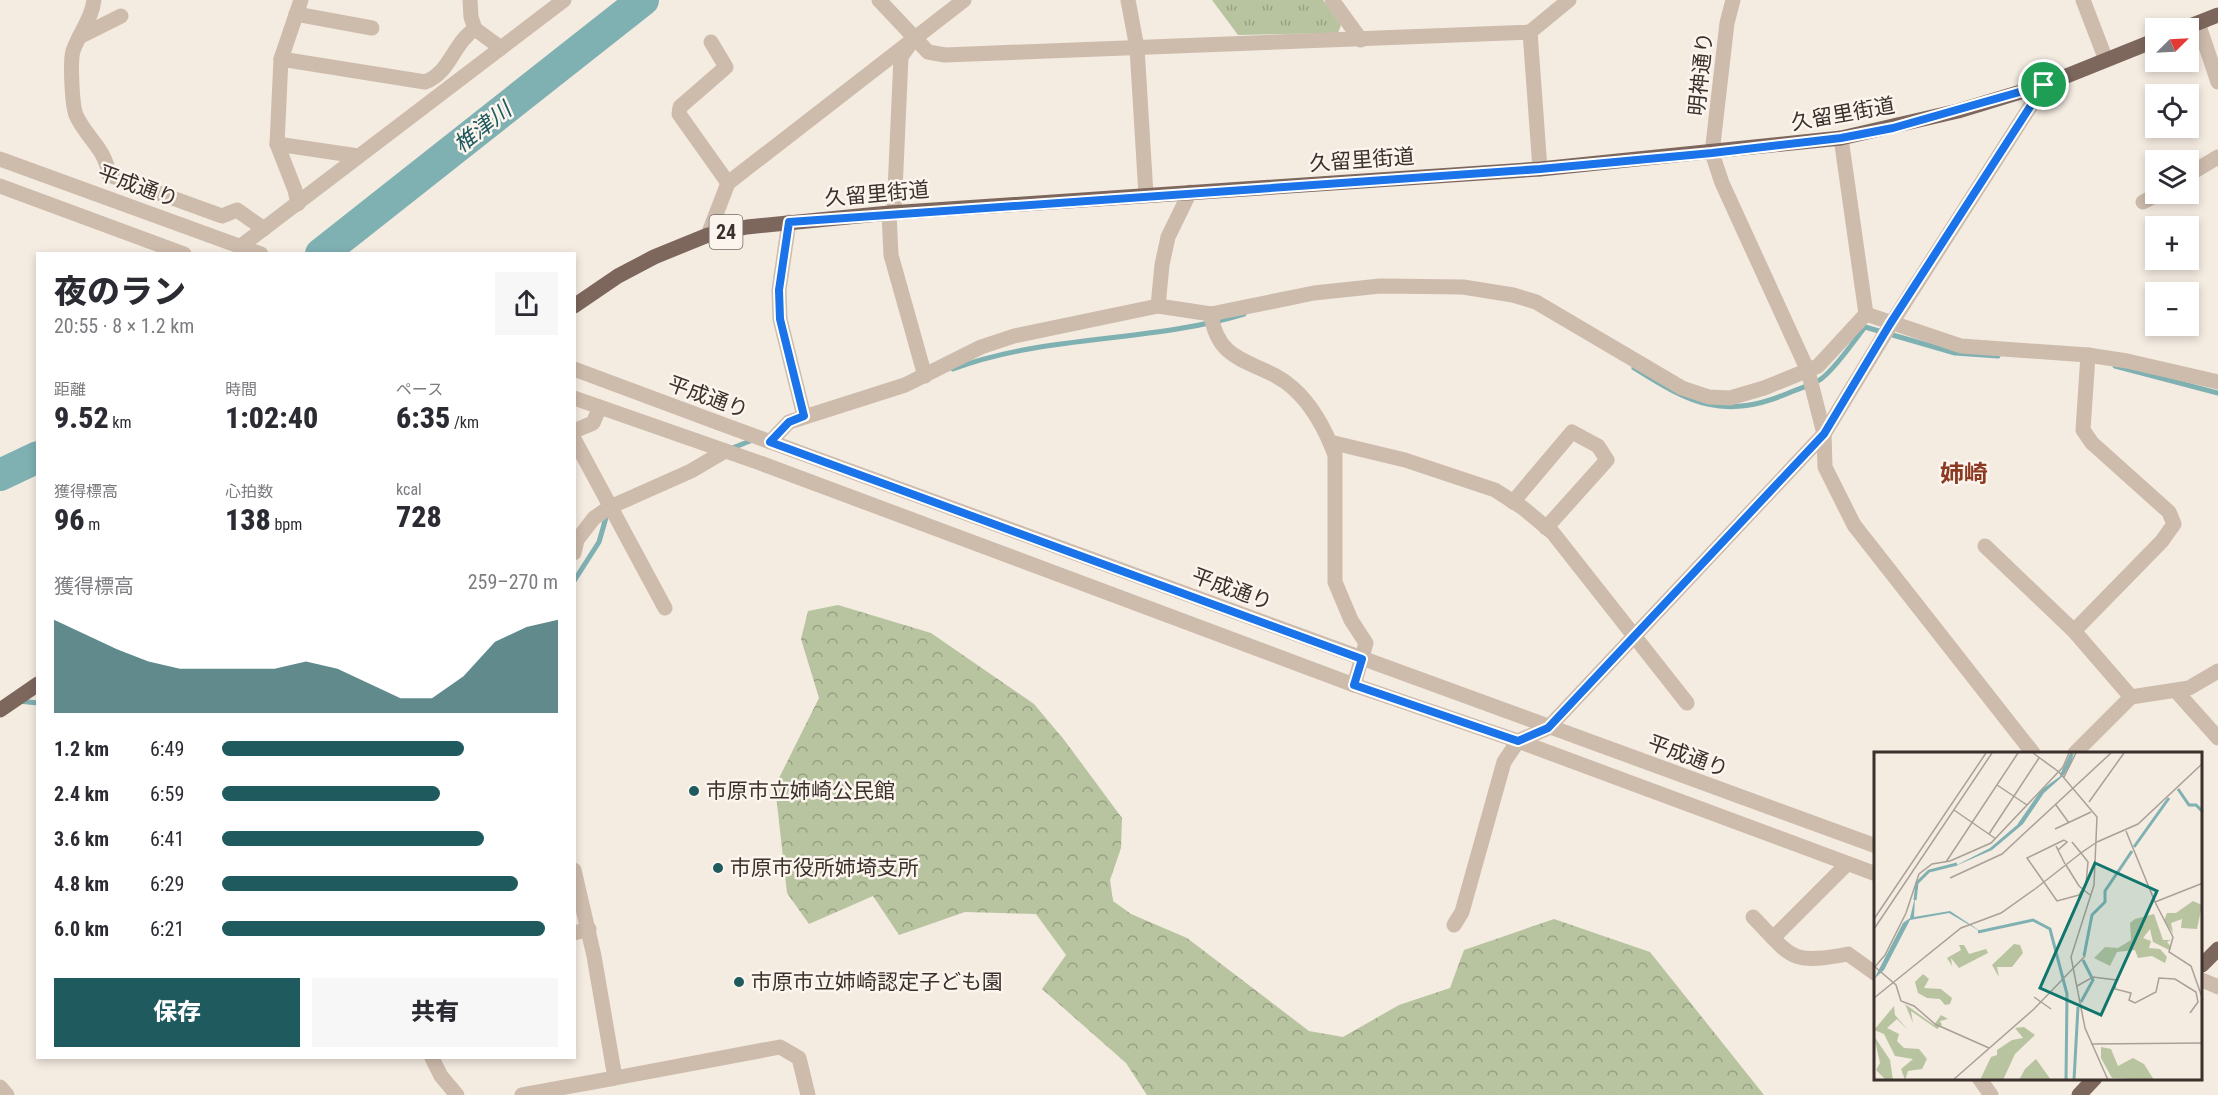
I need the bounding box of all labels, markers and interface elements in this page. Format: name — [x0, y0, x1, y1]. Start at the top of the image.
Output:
north arrow — [2145, 18, 2199, 72]
map controls — [2145, 18, 2199, 336]
street label: 明神通り — [1685, 31, 1717, 117]
pin — [2018, 59, 2069, 110]
icon: arrive — [2027, 68, 2060, 101]
button: locate — [2145, 84, 2199, 138]
street label: 久留里街道 — [1789, 93, 1897, 135]
water label: 椎津川 — [449, 96, 518, 158]
street label: 久留里街道 — [1309, 144, 1415, 176]
button: layers — [2145, 150, 2199, 204]
street label: 平成通り — [94, 160, 182, 212]
street label: 久留里街道 — [824, 177, 930, 211]
road number: 24 — [710, 215, 742, 249]
button: + — [2145, 216, 2199, 270]
text: 夜のラン — [54, 272, 186, 311]
button: share — [495, 272, 558, 335]
button: − — [2145, 282, 2199, 336]
text: 20:55 · 8 × 1.2 km — [54, 314, 194, 338]
street label: 平成通り — [664, 371, 752, 423]
text: 距離 — [54, 380, 86, 399]
text: 時間 — [225, 380, 257, 399]
text: ペース — [396, 380, 443, 399]
text: 9.52 — [54, 400, 109, 435]
text: 1:02:40 — [225, 400, 318, 435]
text: 6:35 — [396, 400, 450, 435]
text: km — [109, 413, 132, 432]
text: /km — [450, 413, 479, 432]
district label: 姉崎 — [1940, 460, 1988, 488]
text: kcal — [396, 480, 422, 499]
text: 獲得標高 — [54, 482, 118, 501]
text: 心拍数 — [225, 482, 273, 501]
text: 728 — [396, 499, 442, 534]
text: 96 — [54, 502, 85, 537]
text: 138 — [225, 502, 271, 537]
text: m — [85, 515, 100, 534]
text: bpm — [271, 515, 302, 534]
street label: 平成通り — [1188, 563, 1276, 615]
text: 259–270 m — [468, 570, 558, 594]
text: 獲得標高 — [54, 574, 134, 598]
street label: 平成通り — [1644, 730, 1732, 782]
text: 1.2 km — [54, 737, 109, 761]
text: 6:49 — [150, 737, 184, 761]
inset map — [1874, 752, 2203, 1080]
place label: 市原市立姉崎公民館 — [706, 779, 895, 803]
text: 2.4 km — [54, 782, 109, 806]
text: 6:59 — [150, 782, 184, 806]
marker: 市原市立姉崎公民館 — [687, 784, 701, 798]
text: 3.6 km — [54, 827, 109, 851]
text: 6:41 — [150, 827, 184, 851]
place label: 市原市役所姉埼支所 — [730, 856, 919, 880]
marker: 市原市役所姉埼支所 — [711, 861, 725, 875]
text: 4.8 km — [54, 872, 109, 896]
text: 6:29 — [150, 872, 184, 896]
text: 6.0 km — [54, 917, 109, 941]
text: 6:21 — [150, 917, 184, 941]
place label: 市原市立姉崎認定子ども園 — [751, 970, 1003, 994]
marker: 市原市立姉崎認定子ども園 — [732, 975, 746, 989]
button: 保存 — [54, 978, 300, 1047]
button: 共有 — [312, 978, 558, 1047]

